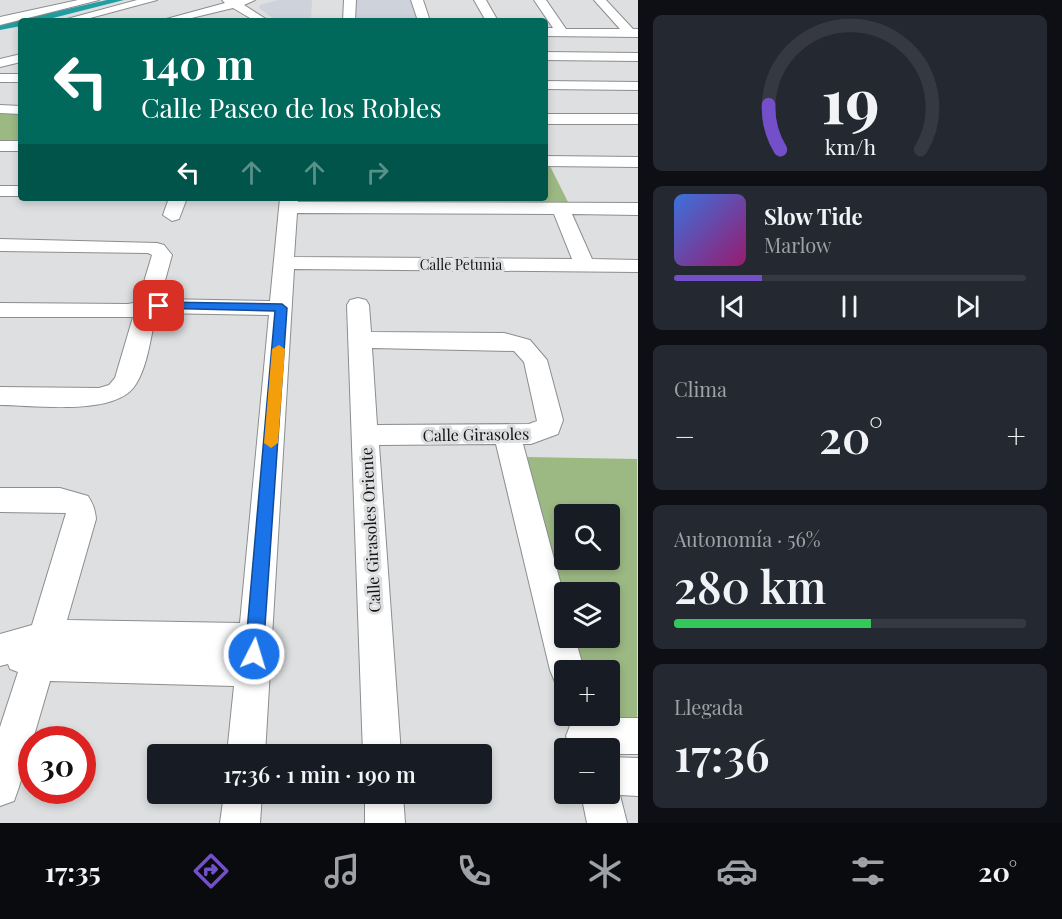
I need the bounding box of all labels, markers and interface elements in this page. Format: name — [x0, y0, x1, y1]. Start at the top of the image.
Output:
text: 140 m — [141, 35, 254, 91]
icon: left — [42, 42, 120, 120]
text: 19 — [821, 56, 879, 140]
text: Calle Paseo de los Robles — [141, 89, 442, 125]
text: km/h — [824, 132, 876, 160]
icon: left — [172, 156, 205, 189]
icon: ahead — [235, 156, 268, 189]
icon: ahead — [298, 156, 331, 189]
icon: right — [361, 156, 394, 189]
text: Slow Tide — [764, 201, 863, 231]
text: Marlow — [764, 231, 832, 258]
street label: Calle Petunia — [420, 255, 502, 274]
pin — [133, 280, 184, 331]
icon: arrive — [142, 289, 175, 322]
icon: previous — [716, 290, 749, 323]
icon: pause — [833, 290, 866, 323]
icon: next — [951, 290, 984, 323]
text: Clima — [674, 375, 727, 402]
text: 20° — [819, 405, 883, 465]
text: − — [674, 413, 695, 457]
text: + — [1007, 413, 1026, 457]
street label: Calle Girasoles — [423, 423, 529, 445]
street label: Calle Girasoles Oriente — [355, 447, 385, 613]
map controls — [554, 504, 620, 804]
button: search — [554, 504, 620, 570]
text: Autonomía · 56% — [674, 525, 821, 552]
text: 280 km — [674, 555, 826, 615]
button: layers — [554, 582, 620, 648]
position arrow — [222, 622, 286, 686]
button: + — [554, 660, 620, 726]
text: Llegada — [674, 693, 743, 720]
text: 17:36 — [674, 723, 770, 783]
speed limit sign: 30 — [18, 726, 96, 804]
button: − — [554, 738, 620, 804]
text: 17:36 · 1 min · 190 m — [223, 759, 416, 789]
icon: directions — [190, 850, 232, 892]
icon: music — [321, 850, 363, 892]
icon: phone — [453, 850, 495, 892]
icon: climate — [584, 850, 626, 892]
icon: car — [716, 850, 758, 892]
icon: filters — [847, 850, 889, 892]
text: 17:35 — [45, 853, 101, 889]
text: 20° — [978, 853, 1017, 889]

